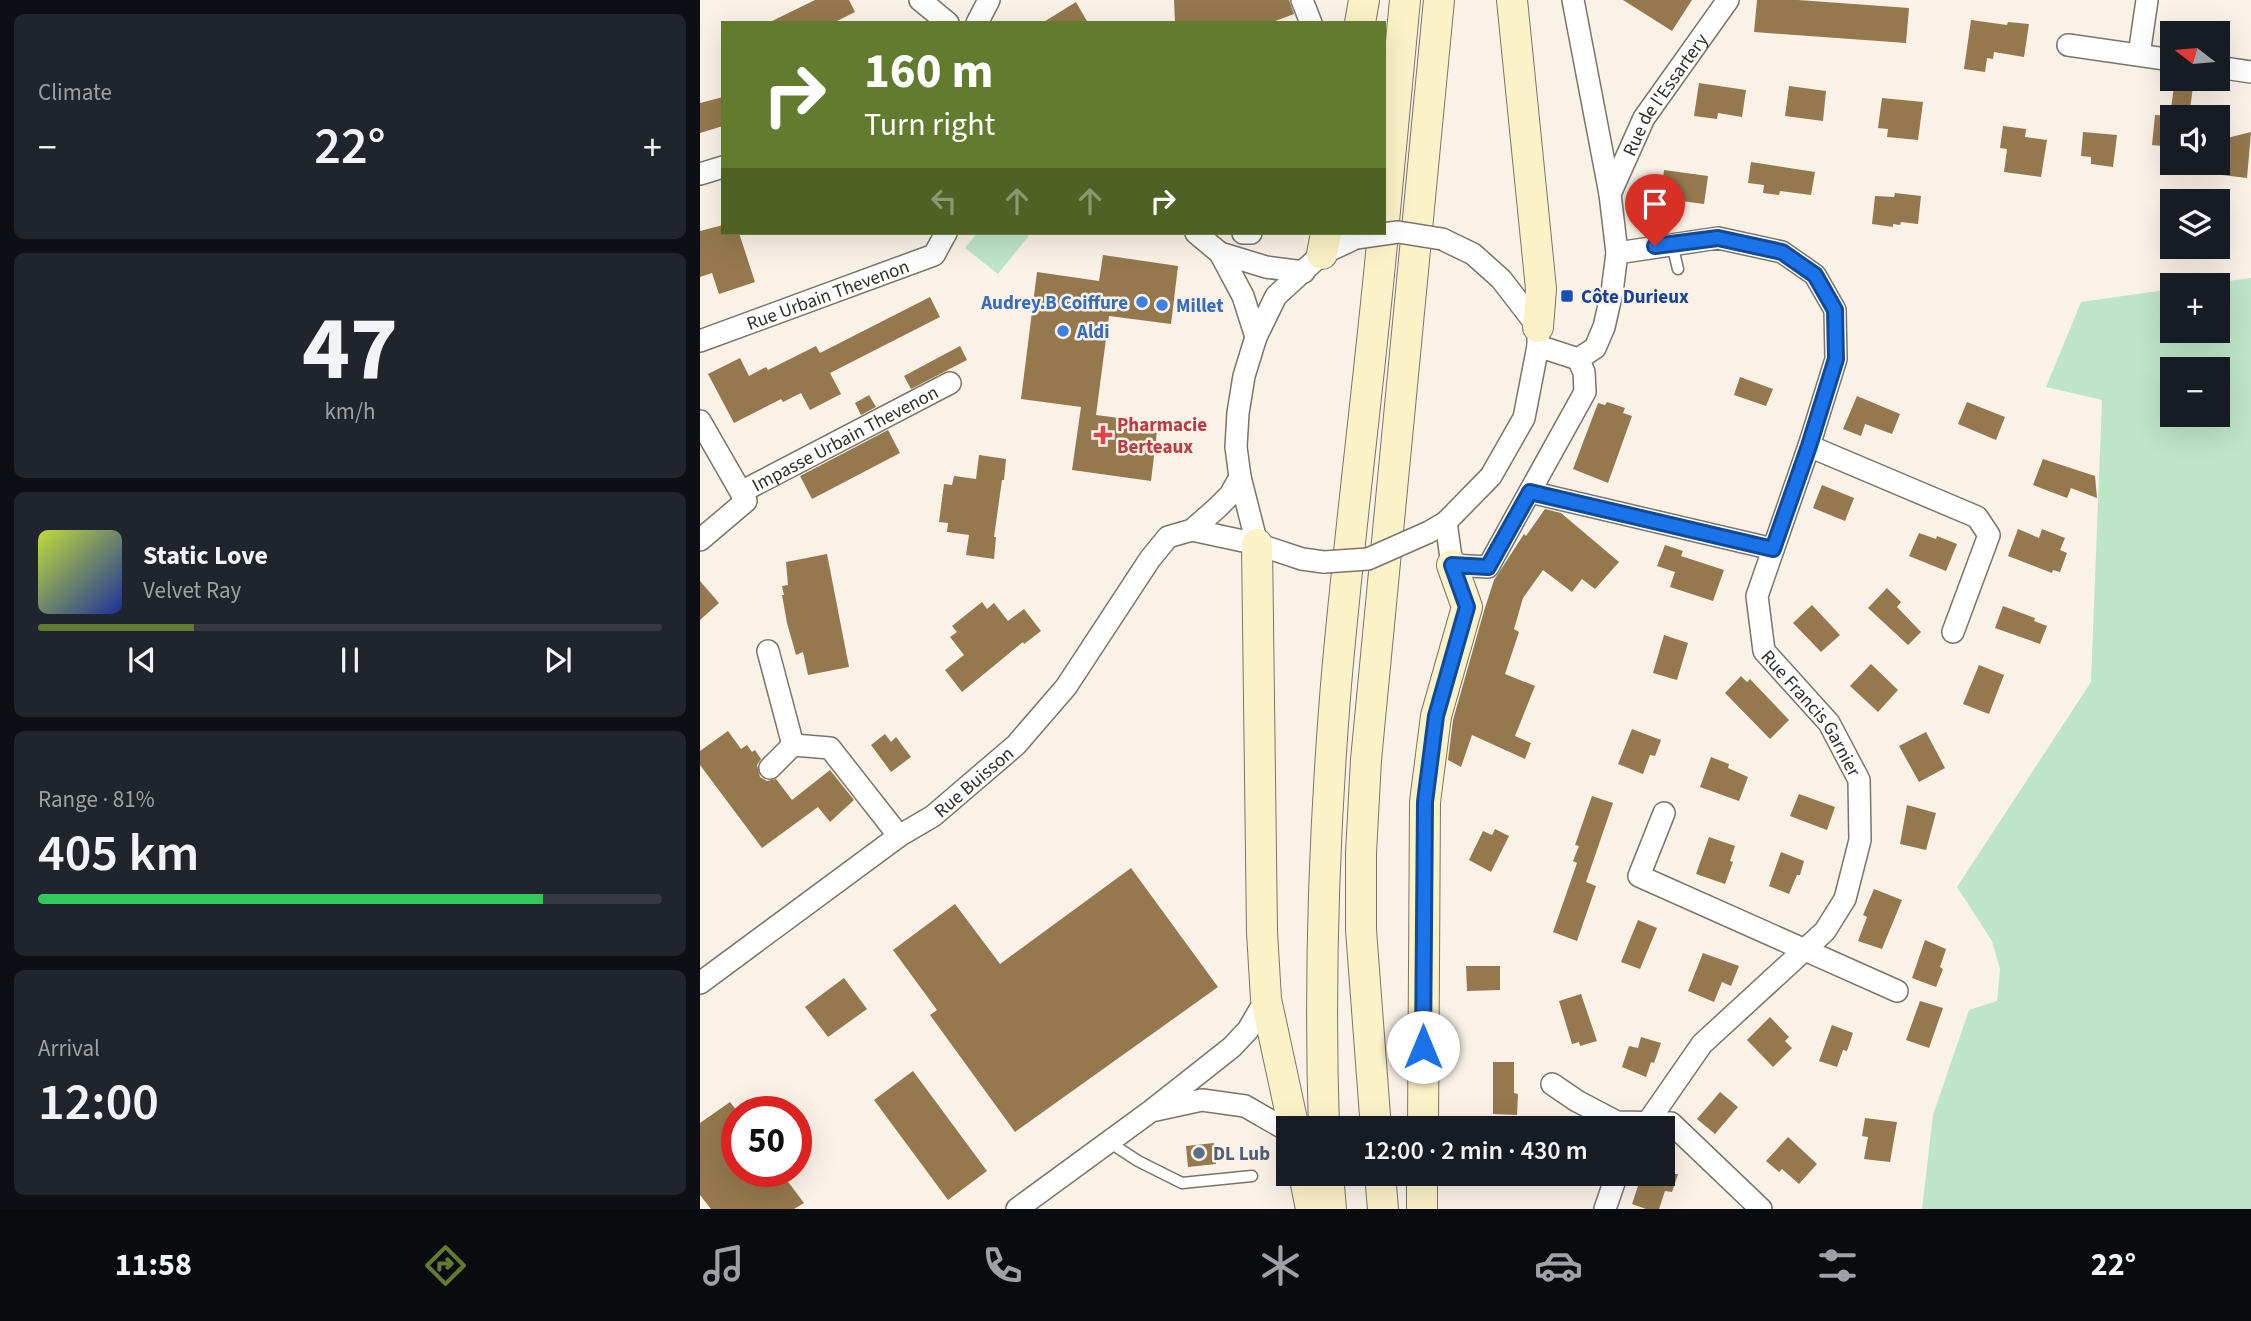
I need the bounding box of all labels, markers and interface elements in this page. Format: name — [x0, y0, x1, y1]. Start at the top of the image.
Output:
north arrow — [2160, 21, 2230, 91]
map controls — [2160, 21, 2230, 427]
street label: Rue de l'Essartery — [1617, 28, 1715, 161]
text: 160 m — [864, 37, 993, 107]
icon: right — [749, 49, 840, 140]
text: Climate — [38, 76, 112, 109]
text: Turn right — [864, 102, 995, 148]
button: sound — [2160, 105, 2230, 175]
text: 22° — [314, 110, 386, 184]
text: − — [38, 121, 57, 175]
text: + — [643, 121, 662, 175]
pin — [1625, 174, 1685, 246]
icon: left — [925, 182, 963, 220]
icon: ahead — [998, 182, 1036, 220]
icon: ahead — [1071, 182, 1109, 220]
icon: right — [1144, 182, 1182, 220]
icon: arrive — [1636, 185, 1674, 223]
button: layers — [2160, 189, 2230, 259]
street label: Rue Urbain Thevenon — [743, 253, 913, 338]
button: + — [2160, 273, 2230, 343]
place label: Côte Durieux — [1581, 284, 1689, 311]
text: 47 — [302, 285, 398, 414]
marker: Côte Durieux — [1559, 288, 1575, 304]
place label: Audrey.B Coiffure — [980, 290, 1128, 317]
place label: Millet — [1176, 293, 1224, 320]
marker: Audrey.B Coiffure — [1134, 294, 1150, 310]
marker: Millet — [1154, 297, 1170, 313]
place label: Aldi — [1076, 319, 1109, 346]
marker: Aldi — [1055, 323, 1071, 339]
button: − — [2160, 357, 2230, 427]
street label: Impasse Urbain Thevenon — [747, 379, 943, 499]
text: km/h — [324, 395, 376, 428]
place label: Pharmacie Berteaux — [1117, 412, 1207, 461]
marker: Pharmacie Berteaux — [1095, 427, 1111, 443]
text: Static Love — [143, 537, 268, 574]
text: Velvet Ray — [143, 574, 241, 607]
icon: previous — [123, 641, 161, 679]
icon: pause — [331, 641, 369, 679]
icon: next — [539, 641, 577, 679]
street label: Rue Francis Garnier — [1754, 644, 1867, 782]
street label: Rue Buisson — [929, 741, 1020, 824]
text: Range · 81% — [38, 783, 155, 816]
text: 405 km — [38, 817, 199, 891]
position arrow — [1386, 1010, 1460, 1084]
text: Arrival — [38, 1032, 100, 1065]
text: 12:00 — [38, 1066, 159, 1140]
speed limit sign: 50 — [721, 1096, 812, 1187]
text: 12:00 · 2 min · 430 m — [1363, 1132, 1588, 1169]
place label: DL Lub — [1213, 1141, 1270, 1168]
marker: DL Lub — [1191, 1145, 1207, 1161]
icon: directions — [421, 1241, 470, 1290]
icon: music — [699, 1241, 748, 1290]
icon: phone — [978, 1241, 1027, 1290]
icon: climate — [1256, 1241, 1305, 1290]
icon: car — [1534, 1241, 1583, 1290]
icon: filters — [1813, 1241, 1862, 1290]
text: 11:58 — [115, 1242, 192, 1288]
text: 22° — [2091, 1242, 2136, 1288]

